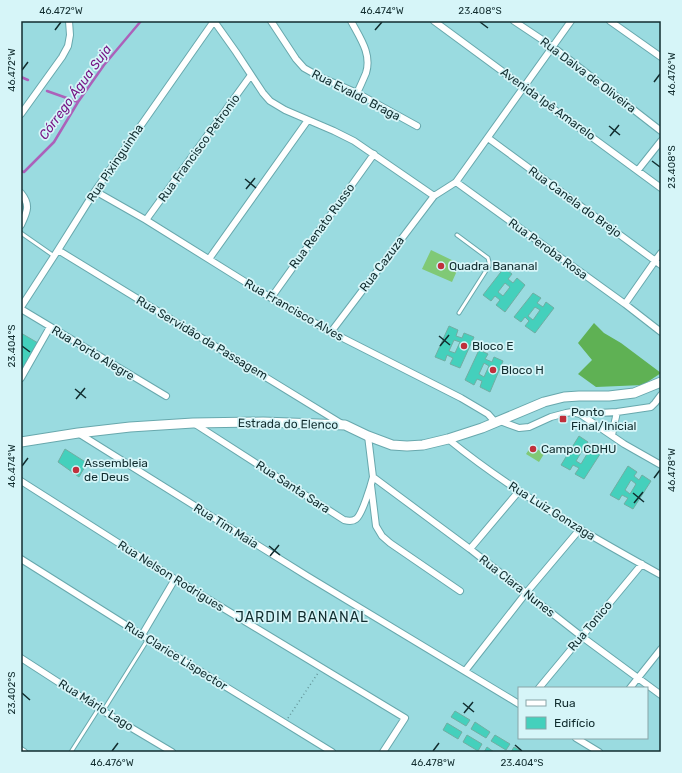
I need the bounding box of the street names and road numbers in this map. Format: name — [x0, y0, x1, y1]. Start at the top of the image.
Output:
street label: Rua Dalva de Oliveira — [537, 34, 639, 116]
street label: Avenida Ipê Amarelo — [498, 65, 598, 143]
street label: Rua Evaldo Braga — [309, 67, 403, 123]
street label: Rua Francisco Petronio — [155, 91, 243, 204]
street label: Rua Pixinguinha — [84, 122, 146, 204]
street label: Rua Canela do Brejo — [526, 163, 624, 241]
street label: Rua Renato Russo — [286, 181, 358, 271]
street label: Rua Peroba Rosa — [506, 216, 590, 282]
street label: Rua Cazuza — [357, 234, 407, 294]
street label: Rua Francisco Alves — [242, 276, 346, 344]
street label: Rua Servidão da Passagem — [134, 293, 270, 383]
street label: Rua Porto Alegre — [49, 323, 137, 383]
street label: Estrada do Elenco — [238, 416, 338, 432]
street label: Rua Santa Sara — [253, 458, 333, 516]
street label: Rua Luiz Gonzaga — [506, 479, 598, 543]
street label: Rua Tim Maia — [191, 501, 261, 551]
street label: Rua Nelson Rodrigues — [115, 538, 227, 614]
street label: Rua Clara Nunes — [476, 552, 558, 620]
street label: Rua Tonico — [565, 598, 615, 654]
street label: Rua Clarice Lispector — [122, 619, 230, 694]
street label: Rua Mário Lago — [56, 676, 136, 734]

